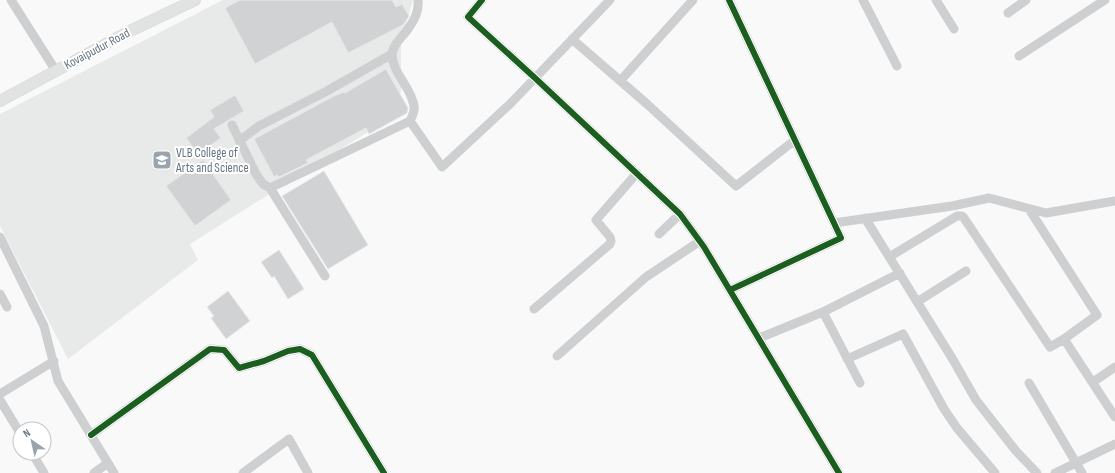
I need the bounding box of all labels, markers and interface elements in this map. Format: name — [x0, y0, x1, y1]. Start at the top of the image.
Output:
street label: Kovaipudur Road — [61, 25, 133, 73]
place label: VLB College of Arts and Science — [175, 145, 249, 176]
school or university icon: VLB College of Arts and Science — [151, 149, 173, 171]
north arrow — [12, 421, 52, 461]
text: N — [21, 426, 33, 440]

